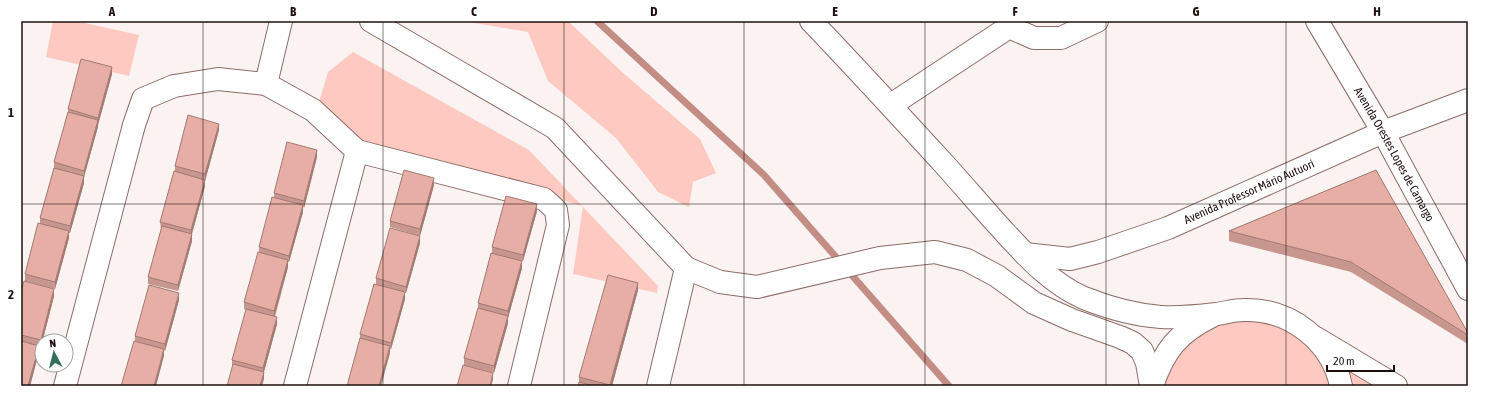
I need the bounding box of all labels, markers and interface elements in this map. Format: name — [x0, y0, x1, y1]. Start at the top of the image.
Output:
text: A — [108, 4, 116, 19]
text: B — [290, 4, 297, 19]
text: C — [471, 4, 477, 19]
text: D — [650, 4, 658, 19]
text: E — [832, 4, 838, 19]
text: F — [1012, 4, 1018, 19]
text: G — [1193, 4, 1200, 19]
text: H — [1373, 4, 1381, 19]
street label: Avenida Orestes Lopes de Camargo — [1351, 85, 1437, 224]
text: 1 — [8, 105, 14, 120]
street label: Avenida Professor Mário Autuori — [1182, 157, 1316, 227]
text: 2 — [8, 287, 14, 302]
north arrow — [34, 333, 74, 373]
text: N — [49, 337, 57, 349]
scale bar — [1327, 347, 1394, 373]
text: 20 m — [1333, 354, 1355, 368]

